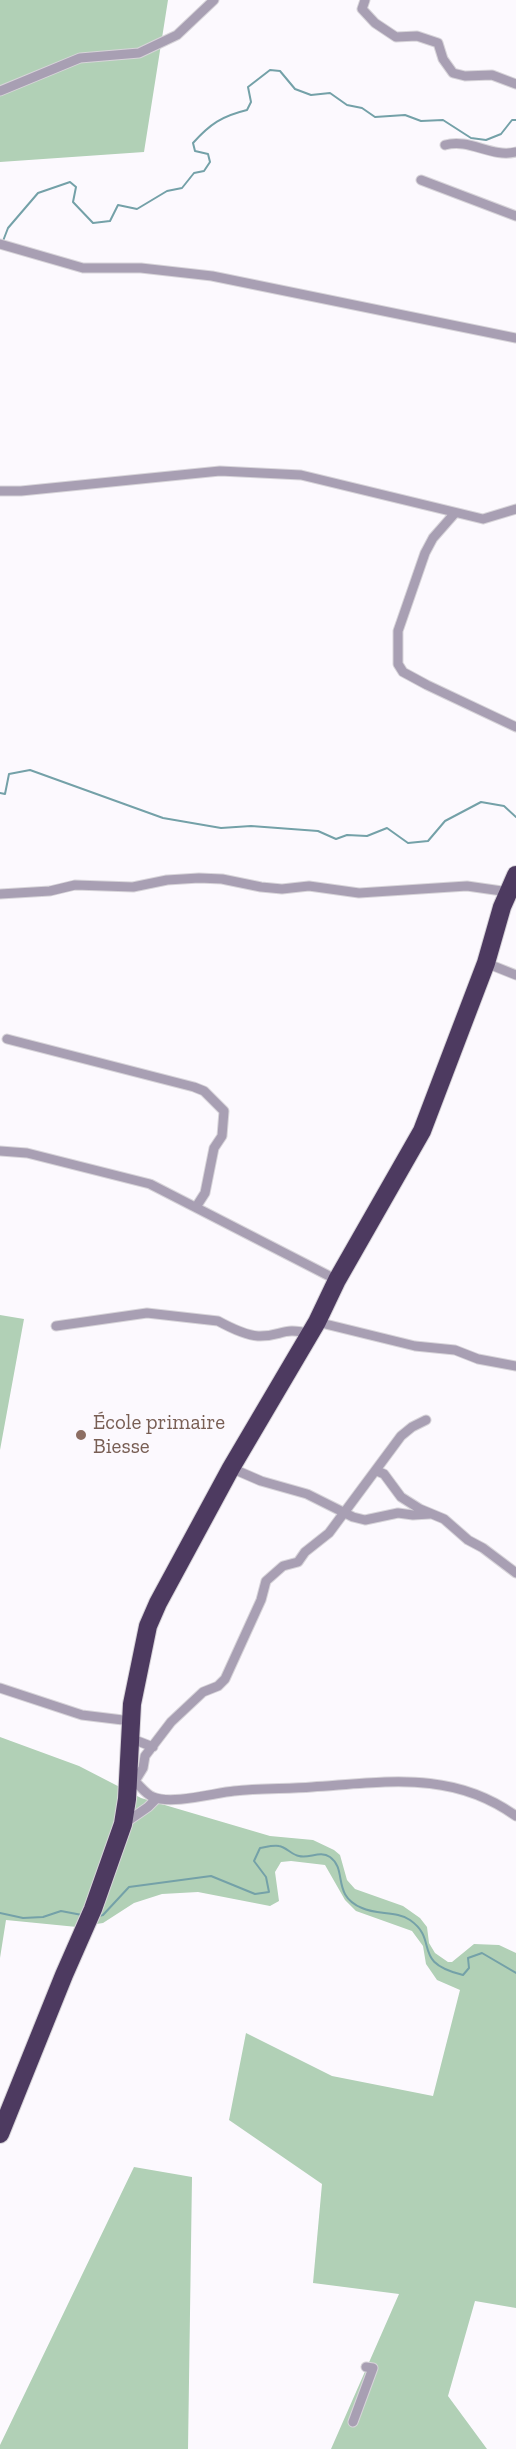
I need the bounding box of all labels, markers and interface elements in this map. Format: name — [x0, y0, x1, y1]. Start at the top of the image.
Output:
place label: École primaire Biesse — [93, 1410, 225, 1460]
marker: École primaire Biesse — [74, 1428, 88, 1442]

